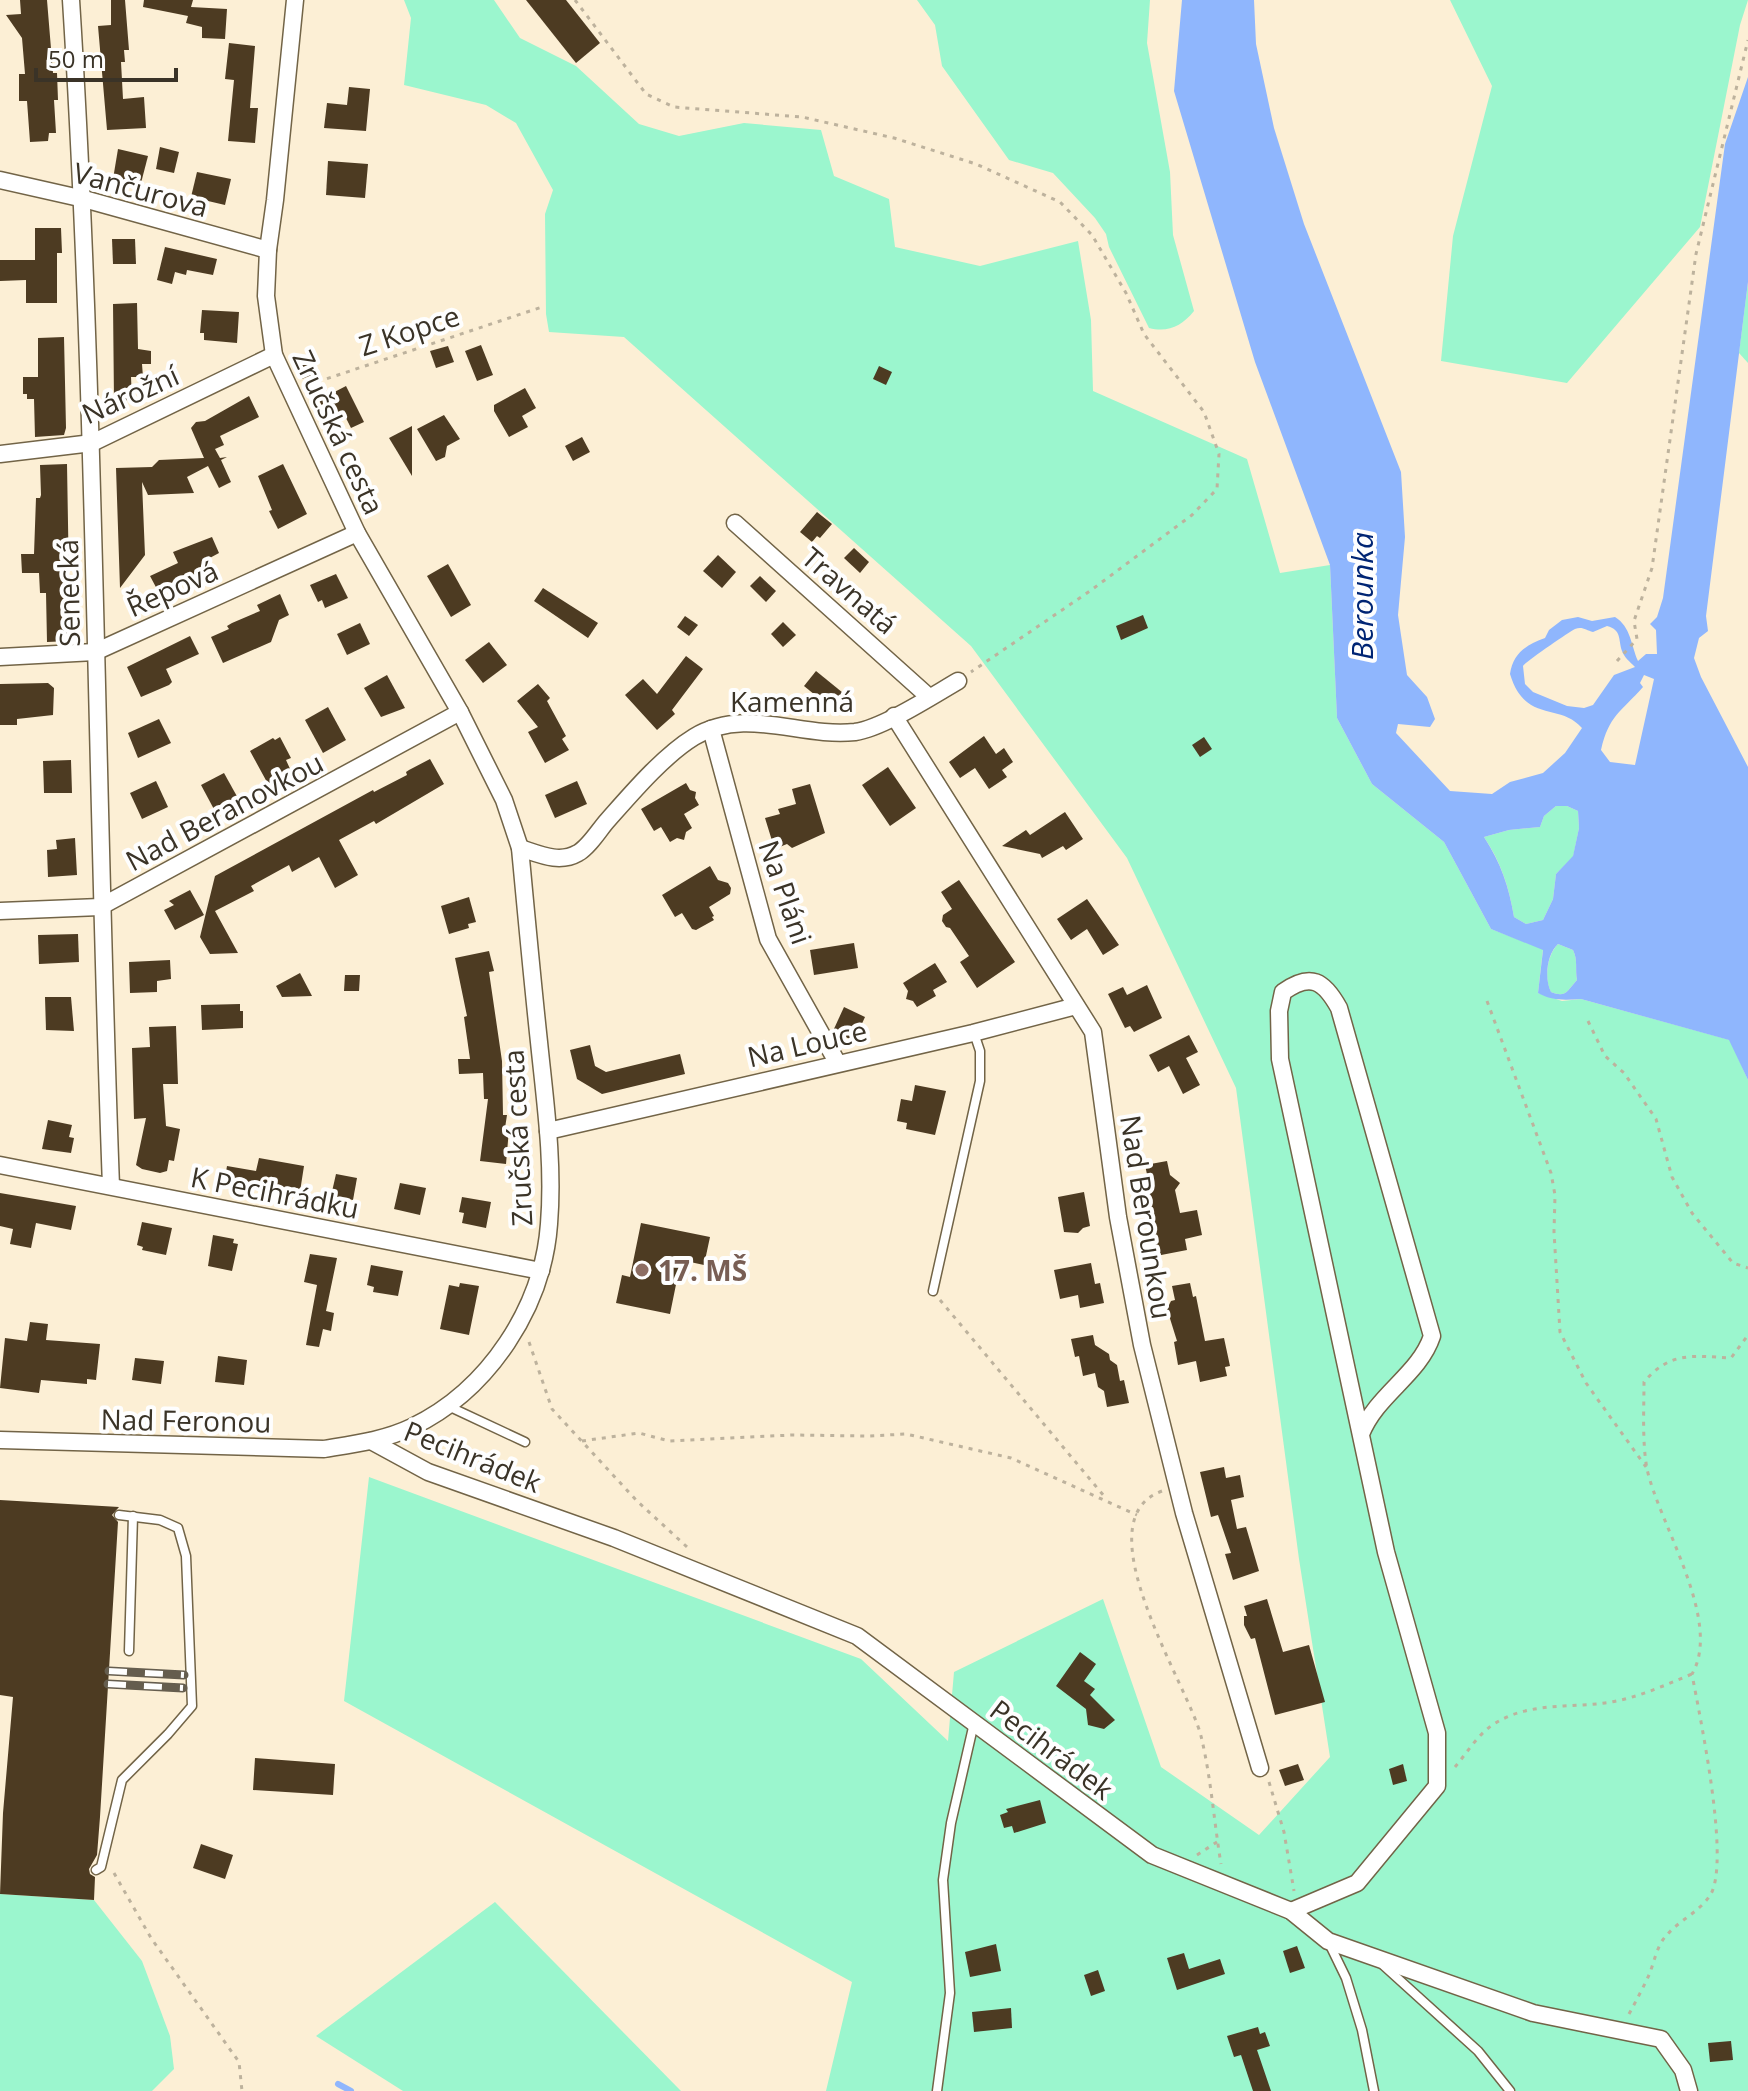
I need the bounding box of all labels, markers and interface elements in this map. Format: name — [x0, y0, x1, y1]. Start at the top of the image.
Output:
scale bar — [36, 32, 176, 82]
text: 50 m — [48, 42, 104, 75]
street label: Vančurova — [70, 153, 212, 225]
street label: Z Kopce — [354, 296, 464, 364]
street label: Zručská cesta — [284, 344, 394, 520]
street label: Nárožní — [76, 355, 185, 432]
water label: Berounka — [1341, 532, 1382, 660]
street label: Travnatá — [794, 538, 906, 642]
street label: Senecká — [48, 539, 88, 647]
street label: Řepová — [120, 551, 224, 625]
street label: Kamenná — [730, 682, 854, 720]
street label: Nad Beranovkou — [119, 743, 329, 879]
street label: Na Pláni — [751, 835, 821, 949]
street label: Na Louce — [743, 1011, 871, 1075]
street label: Zručská cesta — [493, 1049, 541, 1227]
street label: Nad Berounkou — [1112, 1112, 1182, 1322]
street label: K Pecihrádku — [188, 1157, 362, 1227]
place label: 17. MŠ — [658, 1251, 747, 1289]
marker: 17. MŠ — [633, 1261, 651, 1279]
street label: Nad Feronou — [100, 1400, 272, 1440]
street label: Pecihrádek — [399, 1411, 548, 1501]
street label: Pecihrádek — [983, 1690, 1121, 1808]

